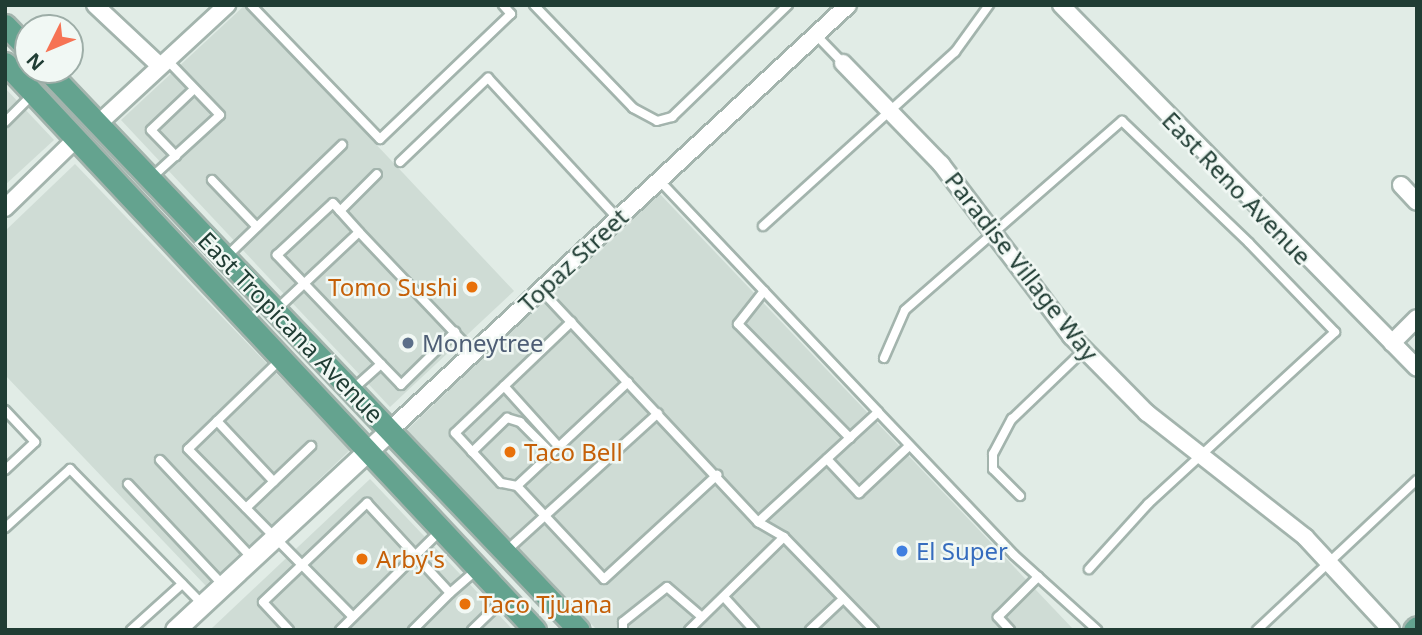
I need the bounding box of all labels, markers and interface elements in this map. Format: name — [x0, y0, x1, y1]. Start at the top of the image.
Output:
north arrow — [14, 14, 84, 84]
text: N — [20, 47, 50, 76]
street label: East Reno Avenue — [1157, 106, 1317, 270]
street label: Paradise Village Way — [939, 166, 1105, 366]
street label: Topaz Street — [512, 202, 634, 318]
street label: East Tropicana Avenue — [192, 226, 390, 428]
place label: Tomo Sushi — [328, 273, 458, 301]
marker: Tomo Sushi — [464, 279, 480, 295]
place label: Moneytree — [422, 329, 544, 357]
marker: Moneytree — [400, 335, 416, 351]
place label: Taco Bell — [524, 438, 623, 466]
marker: Taco Bell — [502, 444, 518, 460]
place label: El Super — [916, 537, 1008, 565]
marker: El Super — [894, 543, 910, 559]
place label: Arby's — [376, 545, 445, 573]
marker: Arby's — [354, 551, 370, 567]
place label: Taco Tjuana — [479, 590, 612, 618]
marker: Taco Tjuana — [457, 596, 473, 612]

